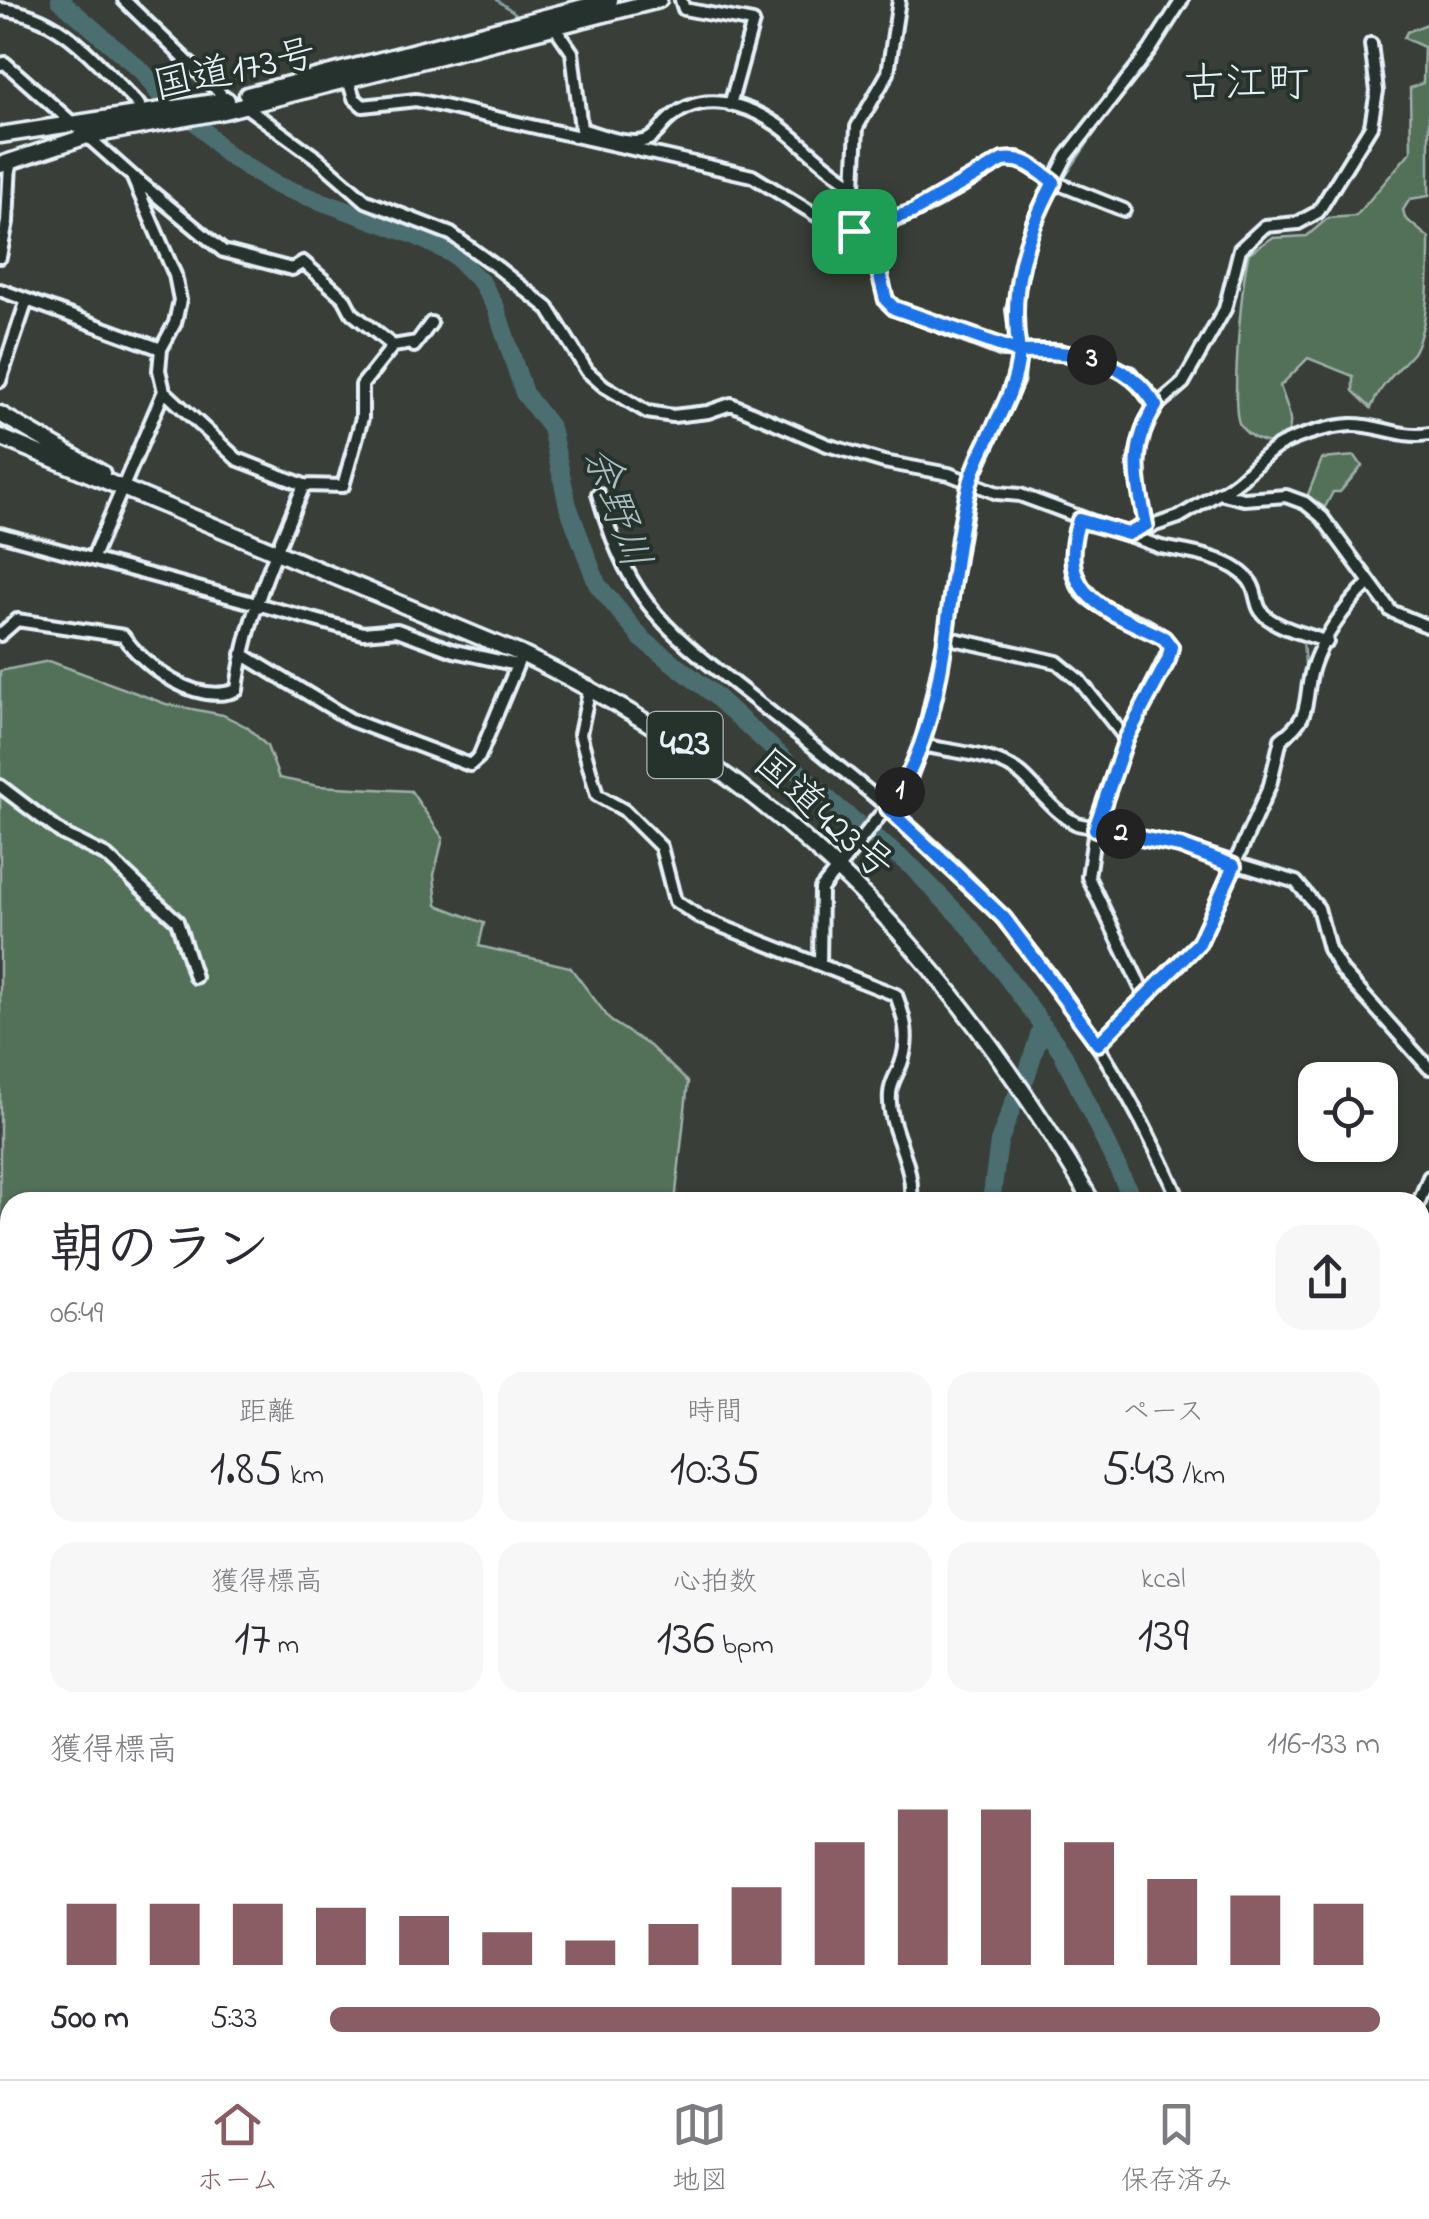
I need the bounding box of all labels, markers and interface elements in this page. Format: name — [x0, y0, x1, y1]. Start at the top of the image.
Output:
street label: 国道173号 — [148, 26, 322, 118]
district label: 古江町 — [1183, 55, 1309, 116]
pin — [812, 189, 897, 274]
icon: arrive — [827, 204, 882, 259]
pin: 3 — [1067, 335, 1117, 385]
text: 3 — [1086, 339, 1098, 380]
water label: 余野川 — [566, 438, 664, 578]
road number: 423 — [648, 712, 722, 778]
street label: 国道423号 — [738, 736, 906, 896]
pin: 1 — [875, 767, 925, 817]
text: 1 — [896, 771, 904, 812]
pin: 2 — [1096, 809, 1146, 859]
text: 2 — [1114, 813, 1128, 854]
map controls — [1298, 1062, 1398, 1162]
button: locate — [1298, 1062, 1398, 1162]
text: 朝のラン — [50, 1213, 270, 1293]
button: share — [1275, 1225, 1380, 1330]
text: 06:49 — [50, 1291, 103, 1338]
text: 距離 — [239, 1393, 295, 1434]
text: 時間 — [687, 1393, 743, 1434]
text: ペース — [1122, 1393, 1204, 1434]
text: 1.85 — [209, 1434, 283, 1507]
text: 10:35 — [669, 1434, 760, 1507]
text: 5:43 — [1101, 1434, 1176, 1507]
text: km — [283, 1456, 324, 1497]
text: /km — [1176, 1456, 1225, 1497]
text: kcal — [1141, 1560, 1186, 1601]
text: 獲得標高 — [211, 1563, 323, 1604]
text: 心拍数 — [673, 1563, 757, 1604]
text: 139 — [1138, 1601, 1189, 1674]
text: 17 — [234, 1604, 271, 1677]
text: 136 — [656, 1604, 715, 1677]
text: m — [271, 1626, 299, 1667]
text: bpm — [715, 1626, 774, 1667]
text: 116–133 m — [1267, 1722, 1380, 1769]
text: 獲得標高 — [50, 1728, 178, 1775]
text: 500 m — [50, 1996, 129, 2043]
text: 5:33 — [210, 1996, 257, 2043]
tab: ホーム — [196, 2097, 279, 2203]
tab: 地図 — [672, 2097, 728, 2203]
tab: 保存済み — [1121, 2097, 1233, 2203]

